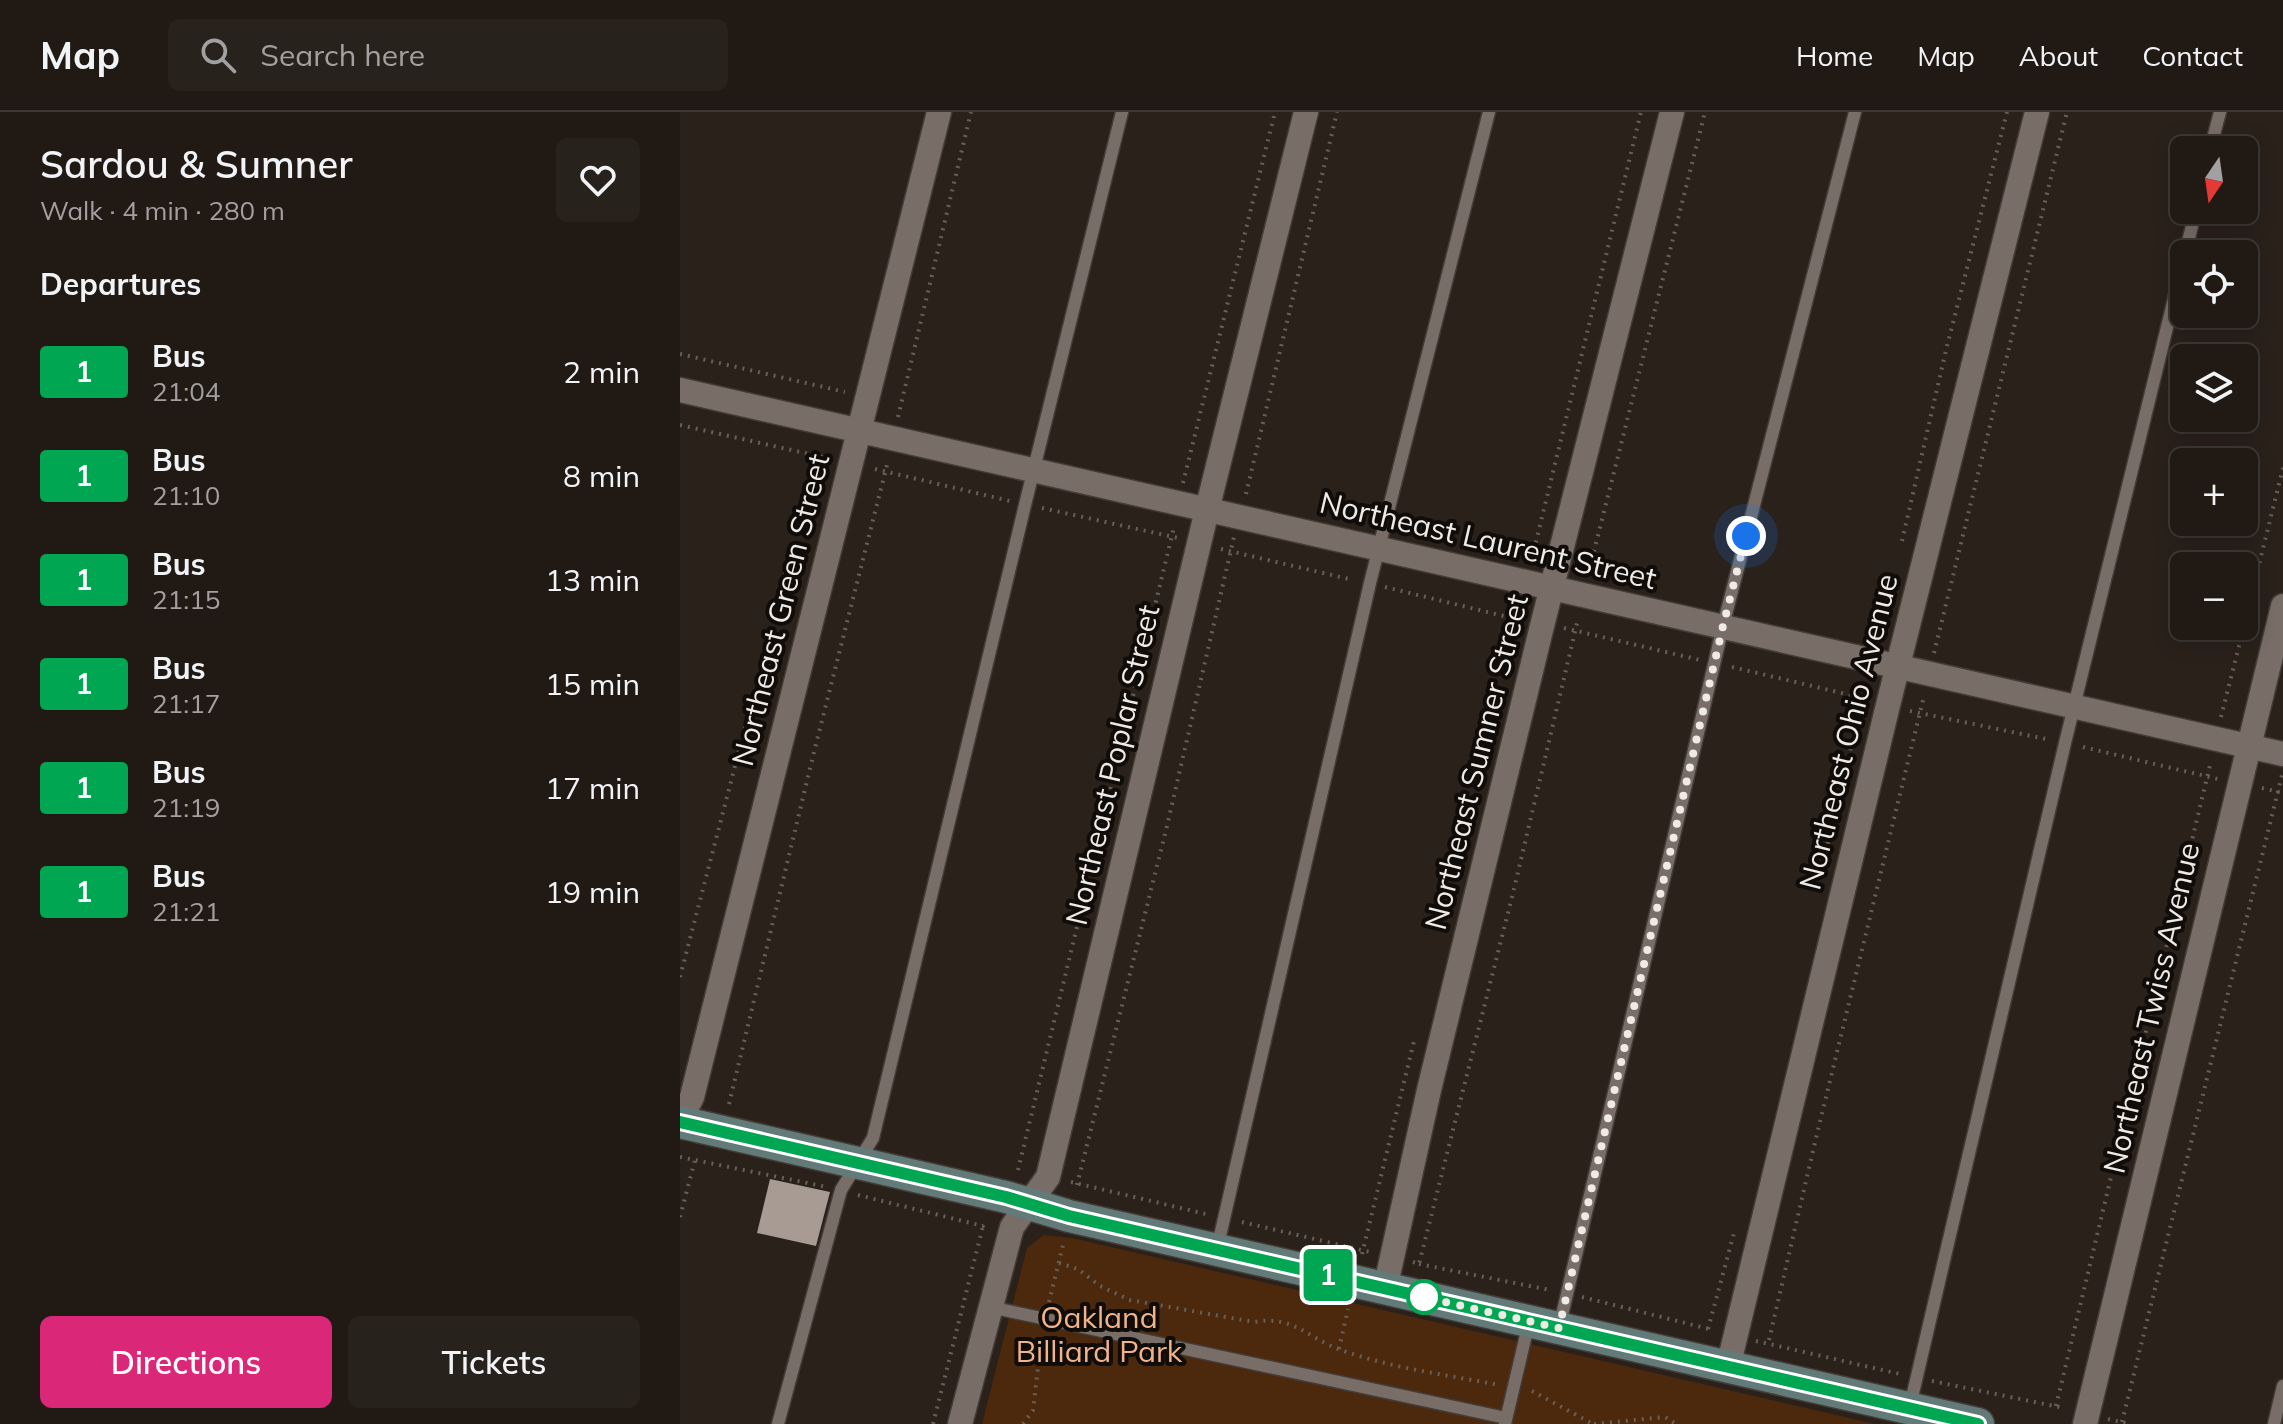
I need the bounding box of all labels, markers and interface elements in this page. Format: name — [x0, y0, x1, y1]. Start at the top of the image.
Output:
search box — [168, 19, 728, 91]
text: Map — [40, 31, 120, 79]
icon: search — [196, 33, 240, 77]
text: Search here — [260, 36, 425, 74]
text: Home — [1796, 38, 1873, 73]
text: Map — [1917, 38, 1975, 73]
text: About — [2019, 38, 2098, 73]
text: Contact — [2142, 38, 2243, 73]
north arrow — [2170, 136, 2258, 224]
map controls — [2170, 136, 2258, 640]
button: heart — [556, 138, 640, 222]
text: Sardou & Sumner — [40, 140, 352, 188]
text: Walk · 4 min · 280 m — [40, 194, 285, 227]
button: locate — [2170, 240, 2258, 328]
text: Departures — [40, 265, 201, 303]
text: Bus — [152, 337, 206, 375]
button: layers — [2170, 344, 2258, 432]
text: 2 min — [563, 353, 640, 391]
text: 1 — [76, 354, 92, 389]
text: 21:04 — [152, 375, 220, 408]
text: Bus — [152, 441, 206, 479]
button: + — [2170, 448, 2258, 536]
street label: Northeast Green Street — [723, 450, 837, 770]
text: 8 min — [563, 457, 640, 495]
text: 1 — [76, 458, 92, 493]
text: 21:10 — [152, 479, 220, 512]
street label: Northeast Laurent Street — [1316, 483, 1660, 597]
your location — [1726, 516, 1766, 556]
text: Bus — [152, 545, 206, 583]
button: − — [2170, 552, 2258, 640]
text: 13 min — [545, 561, 640, 599]
text: 1 — [76, 562, 92, 597]
street label: Northeast Ohio Avenue — [1790, 570, 1906, 894]
text: 21:15 — [152, 583, 220, 616]
street label: Northeast Sumner Street — [1416, 590, 1536, 934]
street label: Northeast Poplar Street — [1057, 601, 1167, 929]
text: Bus — [152, 649, 206, 687]
text: 15 min — [545, 665, 640, 703]
text: 1 — [76, 666, 92, 701]
text: 21:17 — [152, 687, 220, 720]
text: Bus — [152, 753, 206, 791]
text: 17 min — [545, 769, 640, 807]
text: 1 — [76, 770, 92, 805]
text: 21:19 — [152, 791, 220, 824]
street label: Northeast Twiss Avenue — [2094, 839, 2208, 1177]
text: Bus — [152, 857, 206, 895]
text: 19 min — [545, 873, 640, 911]
text: 1 — [76, 874, 92, 909]
text: 21:21 — [152, 895, 220, 928]
line badge: 1 — [1302, 1249, 1354, 1301]
text: 1 — [1320, 1257, 1336, 1292]
unlabelled marker — [1407, 1280, 1441, 1314]
park label: Oakland Billiard Park — [1016, 1298, 1183, 1370]
button: Directions — [40, 1316, 332, 1408]
button: Tickets — [348, 1316, 640, 1408]

